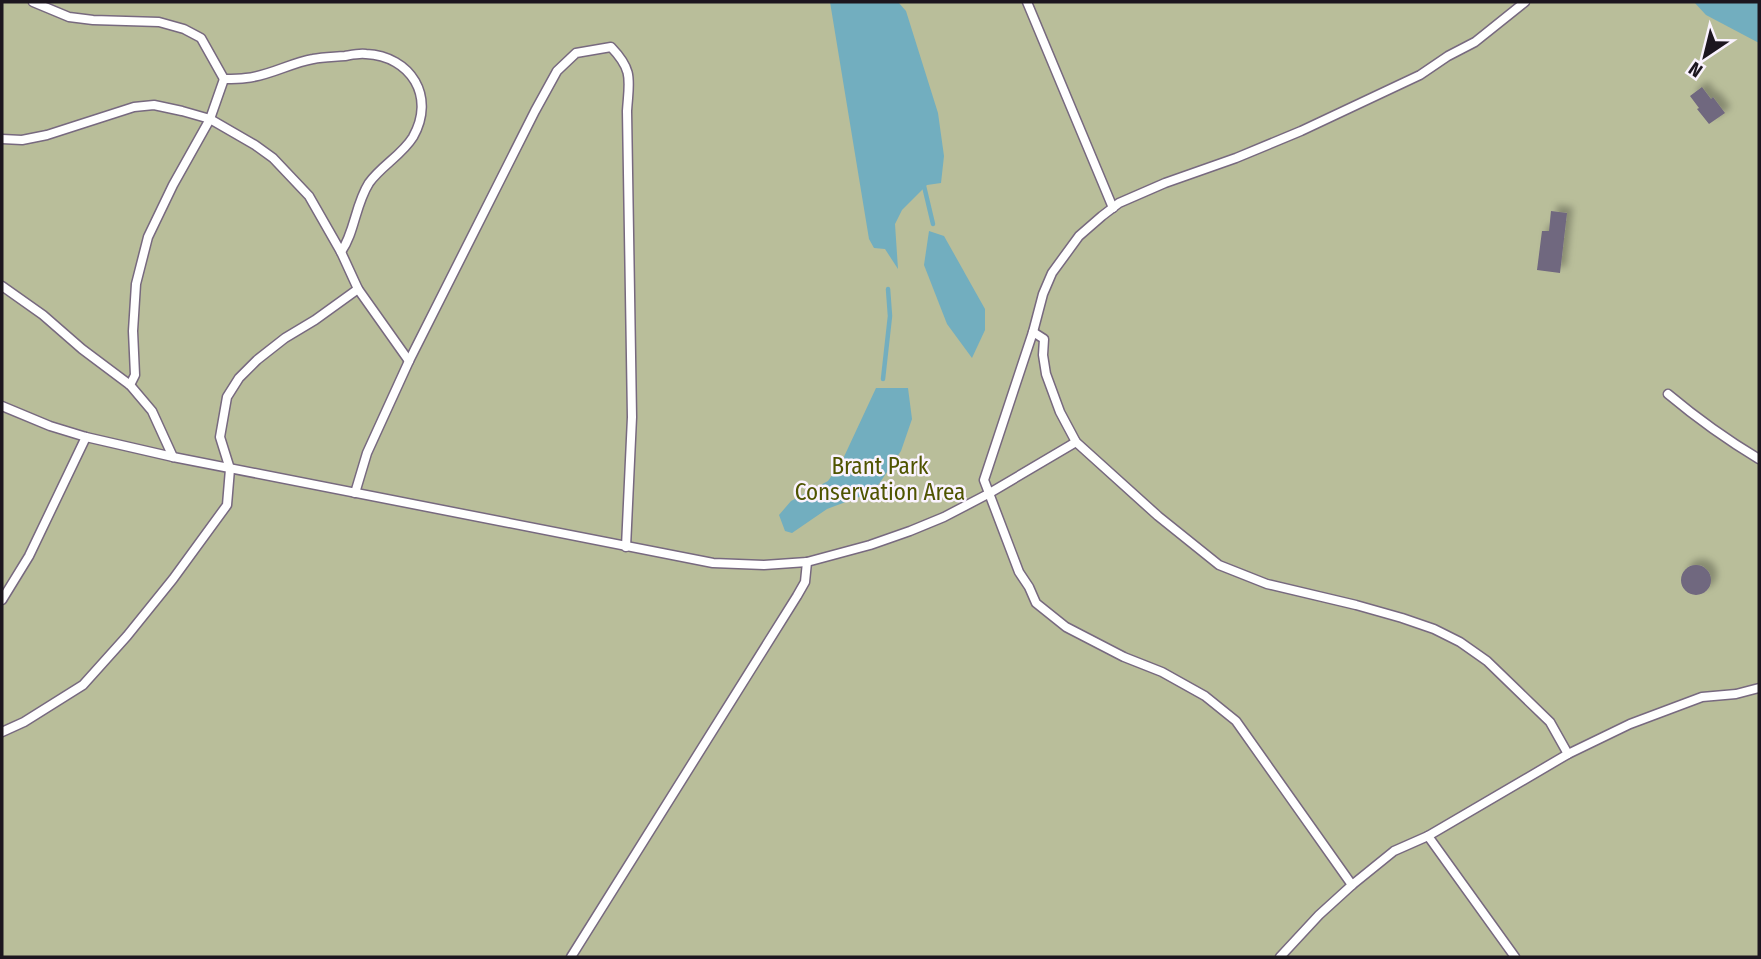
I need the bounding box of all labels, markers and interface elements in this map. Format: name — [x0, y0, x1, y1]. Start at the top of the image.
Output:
north arrow — [1670, 21, 1740, 91]
text: N — [1684, 57, 1707, 82]
park label: Brant Park Conservation Area — [795, 452, 965, 506]

